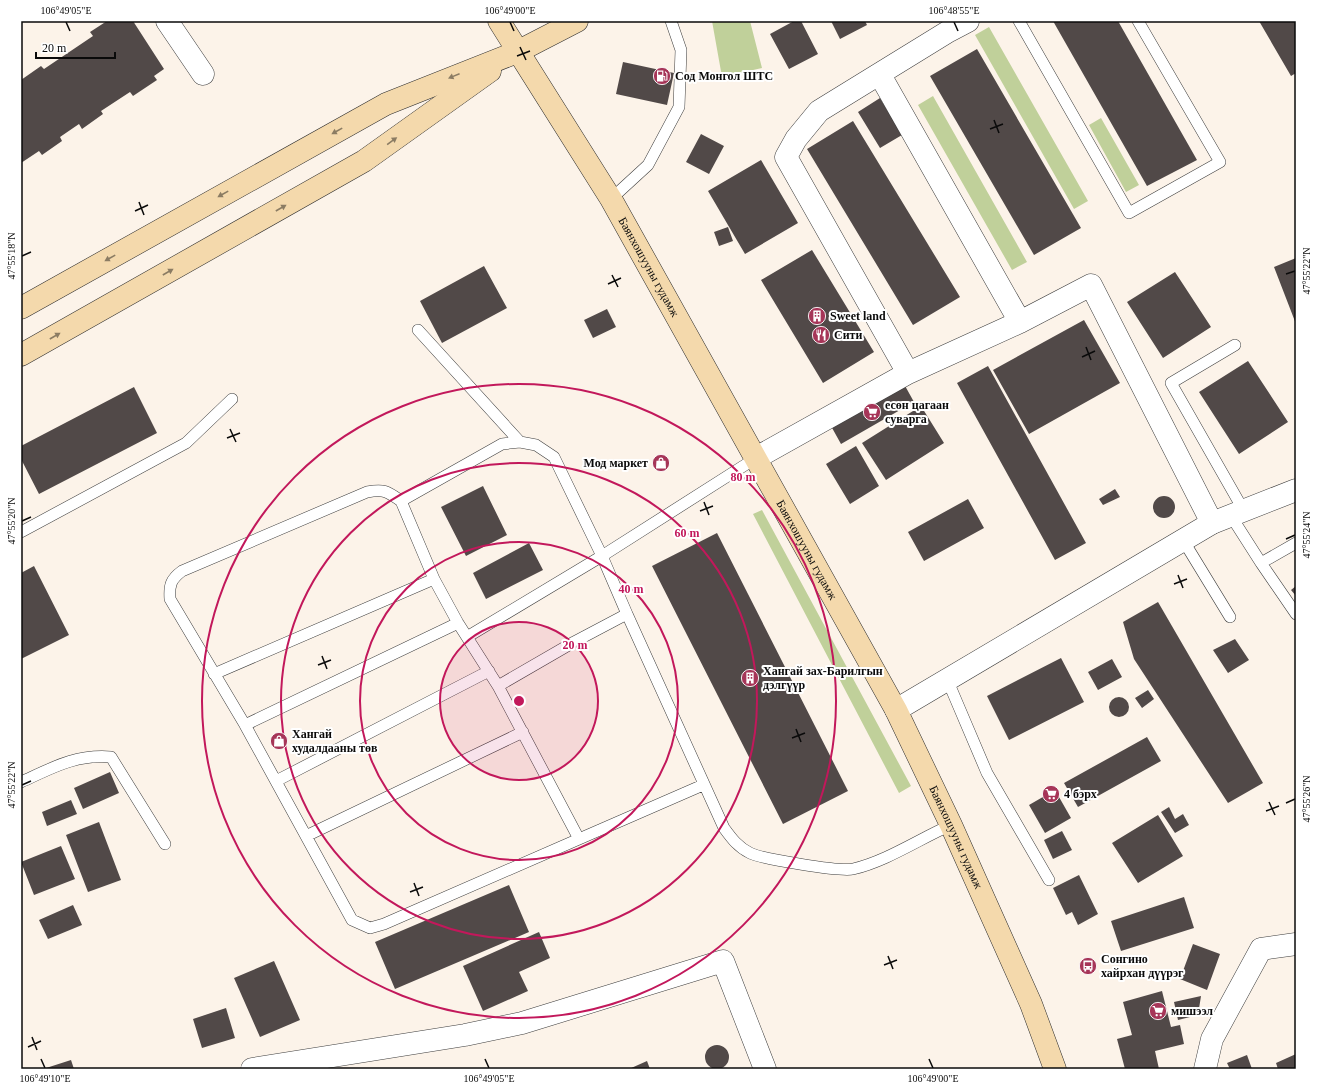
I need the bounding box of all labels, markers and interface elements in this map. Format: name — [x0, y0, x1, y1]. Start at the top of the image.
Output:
text: 106°49'05"E — [41, 5, 92, 16]
text: 106°49'00"E — [485, 5, 536, 16]
text: 106°48'55"E — [929, 5, 980, 16]
scale bar — [36, 34, 115, 60]
text: 20 m — [42, 41, 67, 55]
fuel station icon: Сод Монгол ШТС — [652, 66, 672, 86]
place label: Сод Монгол ШТС — [675, 69, 773, 83]
one-way arrow — [448, 74, 460, 80]
one-way arrow — [331, 128, 343, 134]
one-way arrow — [387, 137, 398, 145]
one-way arrow — [217, 191, 229, 198]
one-way arrow — [275, 204, 287, 211]
street label: Баянхошууны гудамж — [615, 215, 683, 320]
text: 47°55'18"N — [6, 232, 17, 280]
text: 47°55'22"N — [1301, 247, 1312, 295]
one-way arrow — [104, 255, 116, 261]
one-way arrow — [162, 269, 174, 275]
building icon: Sweet land — [807, 306, 827, 326]
place label: Sweet land — [830, 309, 886, 323]
restaurant icon: Сити — [811, 325, 831, 345]
place label: Сити — [834, 328, 862, 342]
one-way arrow — [49, 333, 61, 339]
place label: есөн цагаан суварга — [885, 398, 949, 426]
supermarket icon: есөн цагаан суварга — [862, 402, 882, 422]
shop icon: Мод маркет — [651, 453, 671, 473]
place label: Мод маркет — [584, 456, 648, 470]
text: 80 m — [731, 470, 756, 484]
text: 47°55'20"N — [6, 497, 17, 545]
street label: Баянхошууны гудамж — [773, 498, 840, 603]
text: 47°55'24"N — [1301, 511, 1312, 559]
text: 60 m — [675, 526, 700, 540]
text: 40 m — [619, 582, 644, 596]
text: 20 m — [563, 638, 588, 652]
place label: Хангай зах-Барилгын дэлгүүр — [763, 664, 883, 692]
building icon: Хангай зах-Барилгын дэлгүүр — [740, 668, 760, 688]
centre of rings — [512, 694, 526, 708]
place label: Хангай худалдааны төв — [292, 727, 378, 755]
shop icon: Хангай худалдааны төв — [269, 731, 289, 751]
text: 47°55'22"N — [6, 761, 17, 809]
text: 47°55'26"N — [1301, 775, 1312, 823]
street label: Баянхошууны гудамж — [926, 783, 986, 892]
supermarket icon: 4 бэрх — [1041, 784, 1061, 804]
place label: 4 бэрх — [1064, 787, 1097, 801]
place label: Сонгино хайрхан дүүрэг — [1101, 952, 1184, 980]
bus stop icon: Сонгино хайрхан дүүрэг — [1078, 956, 1098, 976]
supermarket icon: мишээл — [1148, 1001, 1168, 1021]
place label: мишээл — [1171, 1004, 1213, 1018]
text: 106°49'10"E — [20, 1073, 71, 1084]
text: 106°49'05"E — [464, 1073, 515, 1084]
text: 106°49'00"E — [908, 1073, 959, 1084]

